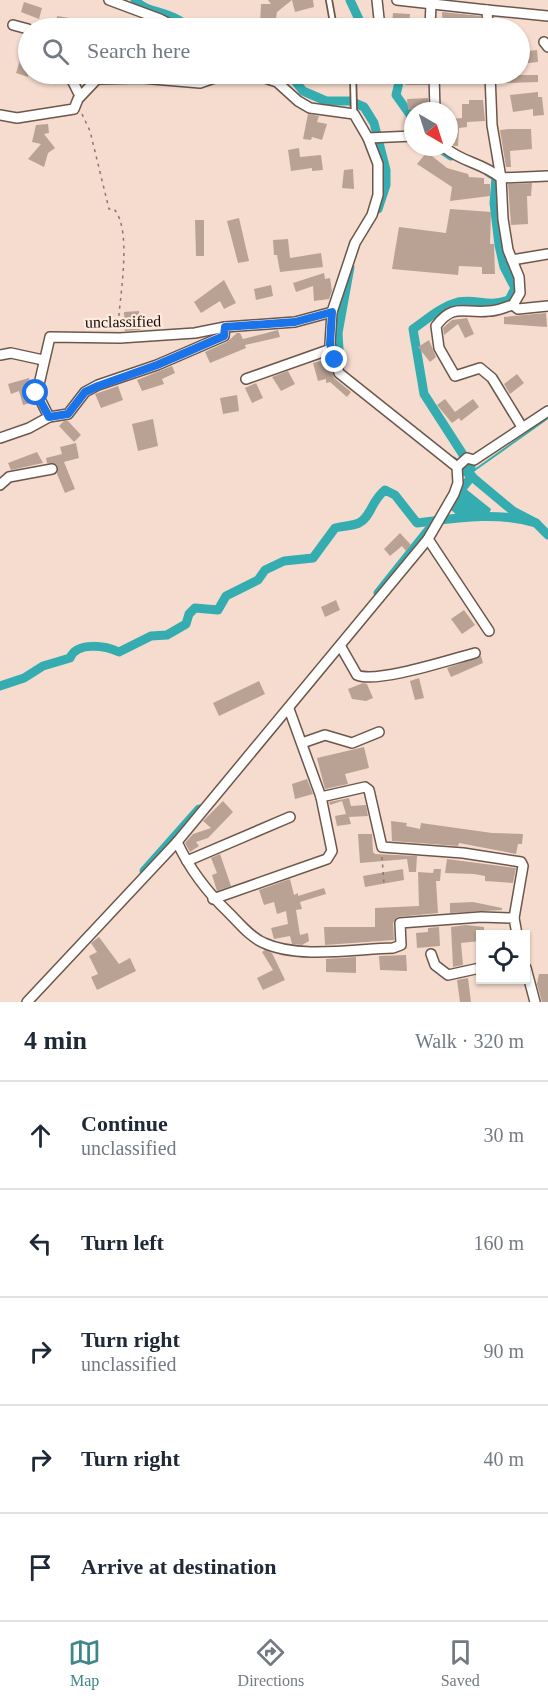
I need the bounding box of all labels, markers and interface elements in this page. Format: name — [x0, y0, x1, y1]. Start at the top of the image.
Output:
search box — [18, 18, 530, 84]
icon: search — [39, 35, 72, 68]
text: Search here — [87, 38, 190, 63]
north arrow — [404, 102, 458, 156]
street label: unclassified — [85, 312, 161, 331]
route end — [321, 346, 347, 372]
route start — [22, 379, 48, 405]
map controls — [476, 930, 530, 984]
button: locate — [476, 930, 530, 984]
text: 4 min — [24, 1026, 87, 1055]
text: Walk · 320 m — [415, 1030, 524, 1052]
text: Continue — [81, 1111, 168, 1136]
icon: ahead — [24, 1119, 57, 1152]
text: 30 m — [483, 1124, 524, 1146]
text: unclassified — [81, 1137, 177, 1159]
icon: left — [24, 1227, 57, 1260]
text: Turn left — [81, 1230, 164, 1255]
text: 160 m — [473, 1232, 524, 1254]
text: Turn right — [81, 1327, 180, 1352]
icon: right — [24, 1335, 57, 1368]
text: 90 m — [483, 1340, 524, 1362]
text: unclassified — [81, 1353, 177, 1375]
icon: right — [24, 1443, 57, 1476]
text: Turn right — [81, 1446, 180, 1471]
text: 40 m — [483, 1448, 524, 1470]
icon: arrive — [24, 1551, 57, 1584]
text: Arrive at destination — [81, 1554, 277, 1579]
tab: Map — [68, 1636, 101, 1690]
tab: Directions — [238, 1636, 304, 1690]
tab: Saved — [441, 1636, 480, 1690]

